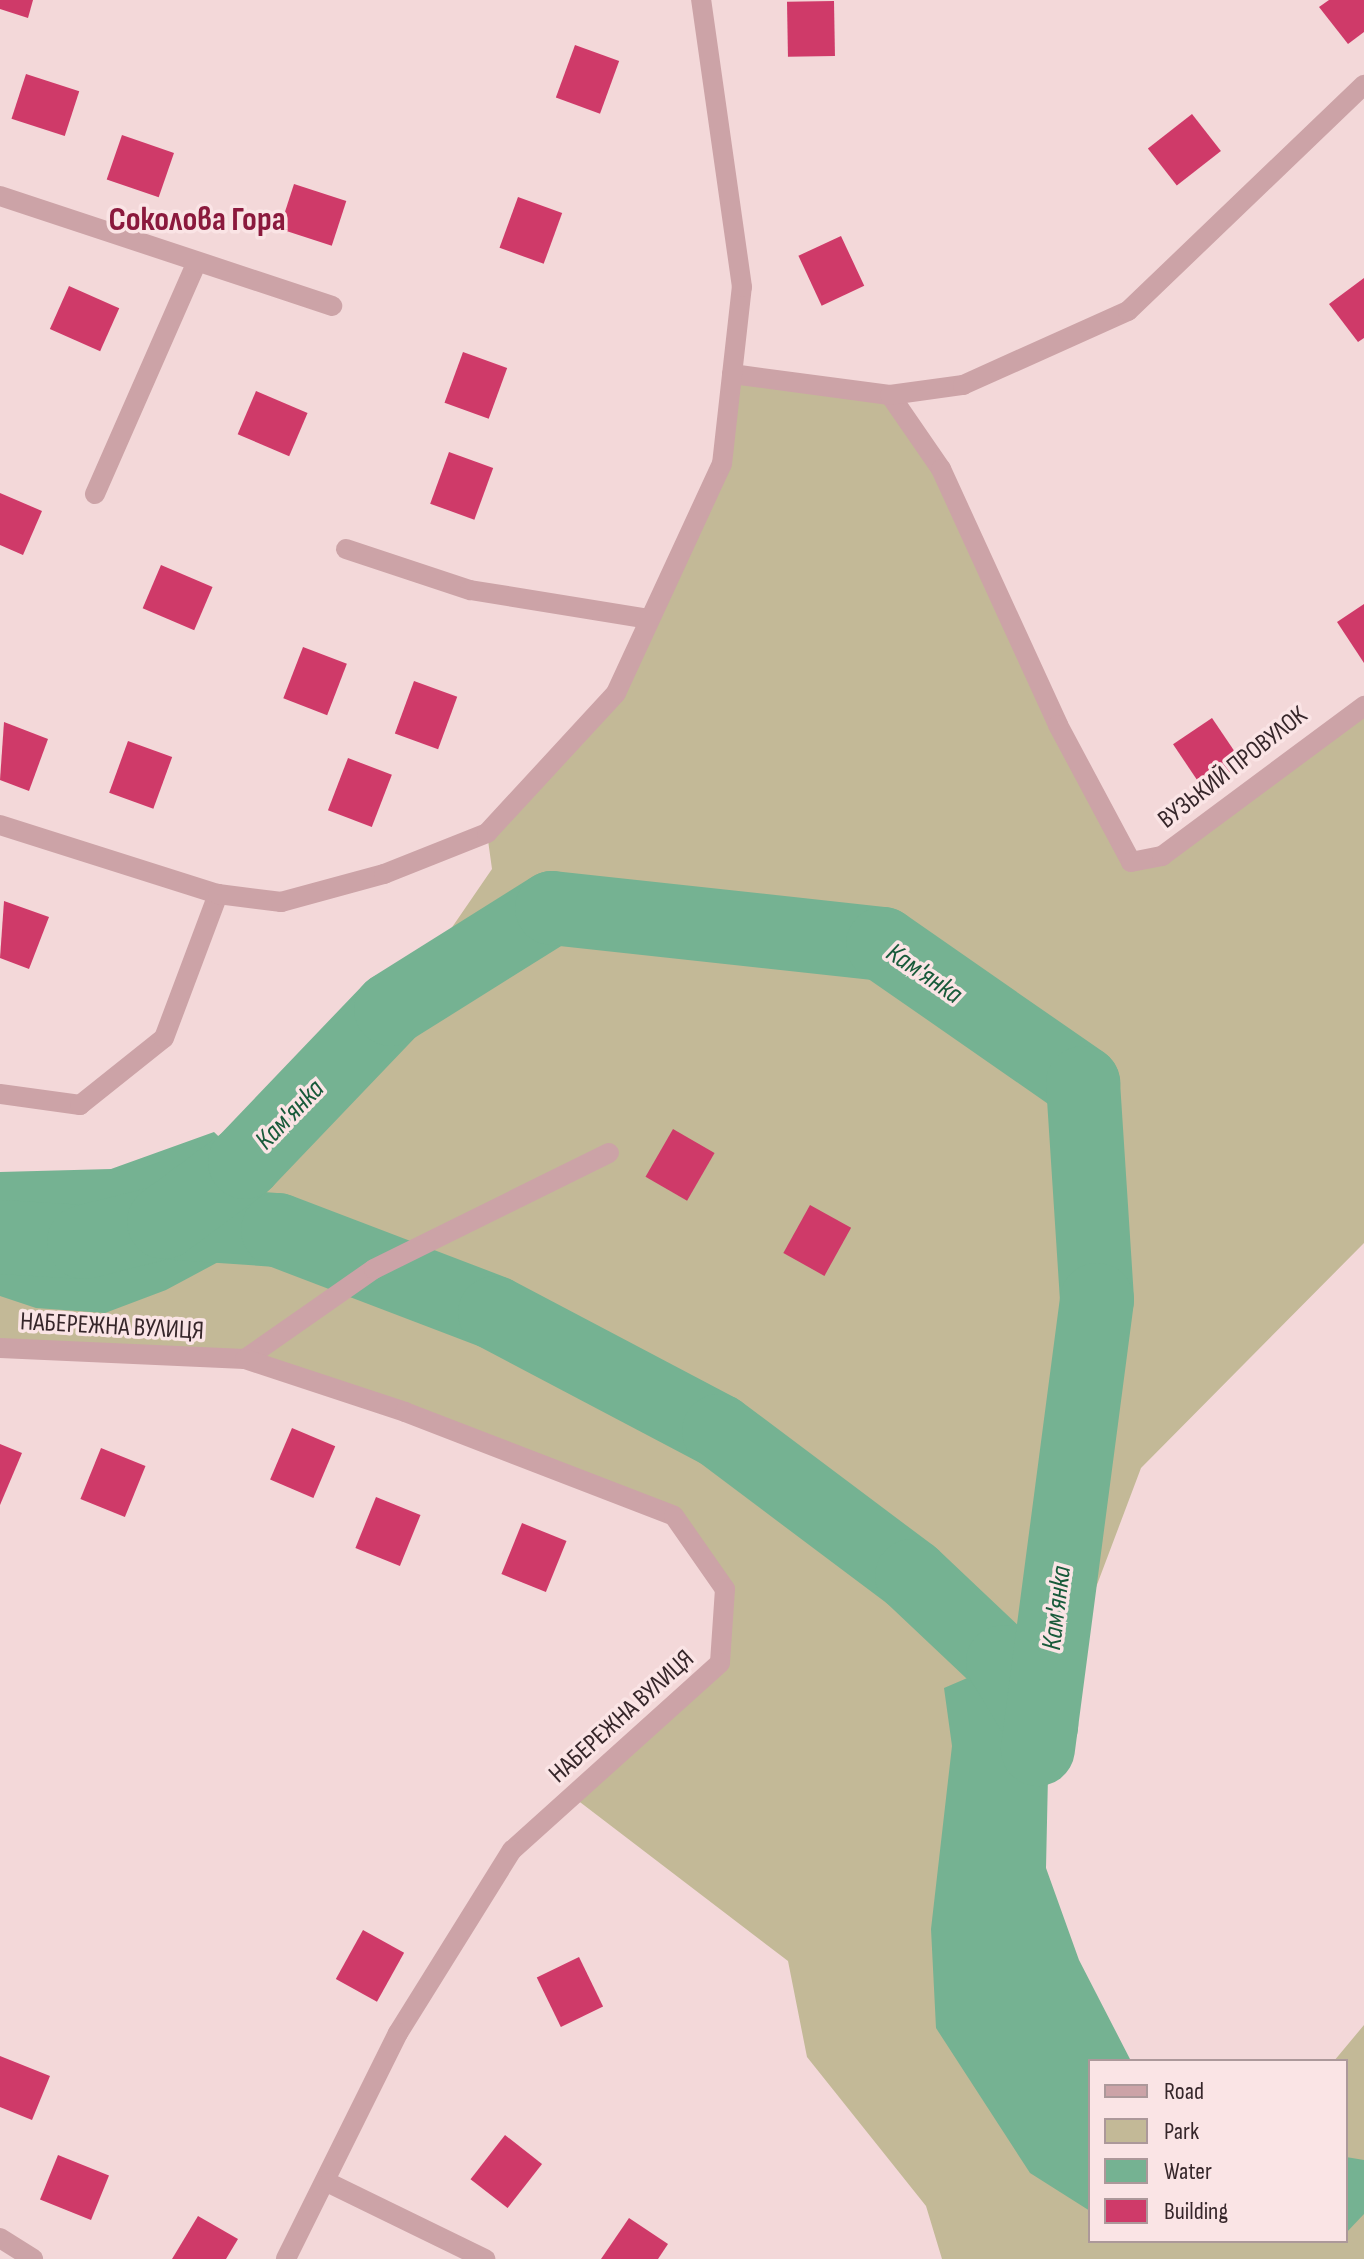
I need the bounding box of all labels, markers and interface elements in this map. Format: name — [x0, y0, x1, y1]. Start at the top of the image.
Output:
district label: Соколова Гора — [108, 200, 286, 240]
street label: ВУЗЬКИЙ ПРОВУЛОК — [1152, 700, 1314, 836]
water label: Кам'янка — [879, 936, 969, 1012]
water label: Кам'янка — [248, 1073, 332, 1157]
street label: НАБЕРЕЖНА ВУЛИЦЯ — [19, 1307, 205, 1347]
water label: Кам'янка — [1035, 1564, 1079, 1652]
street label: НАБЕРЕЖНА ВУЛИЦЯ — [543, 1644, 701, 1790]
legend — [1088, 2059, 1348, 2243]
text: Road — [1164, 2077, 1204, 2106]
text: Park — [1164, 2117, 1199, 2146]
text: Water — [1164, 2157, 1212, 2186]
text: Building — [1164, 2197, 1228, 2226]

